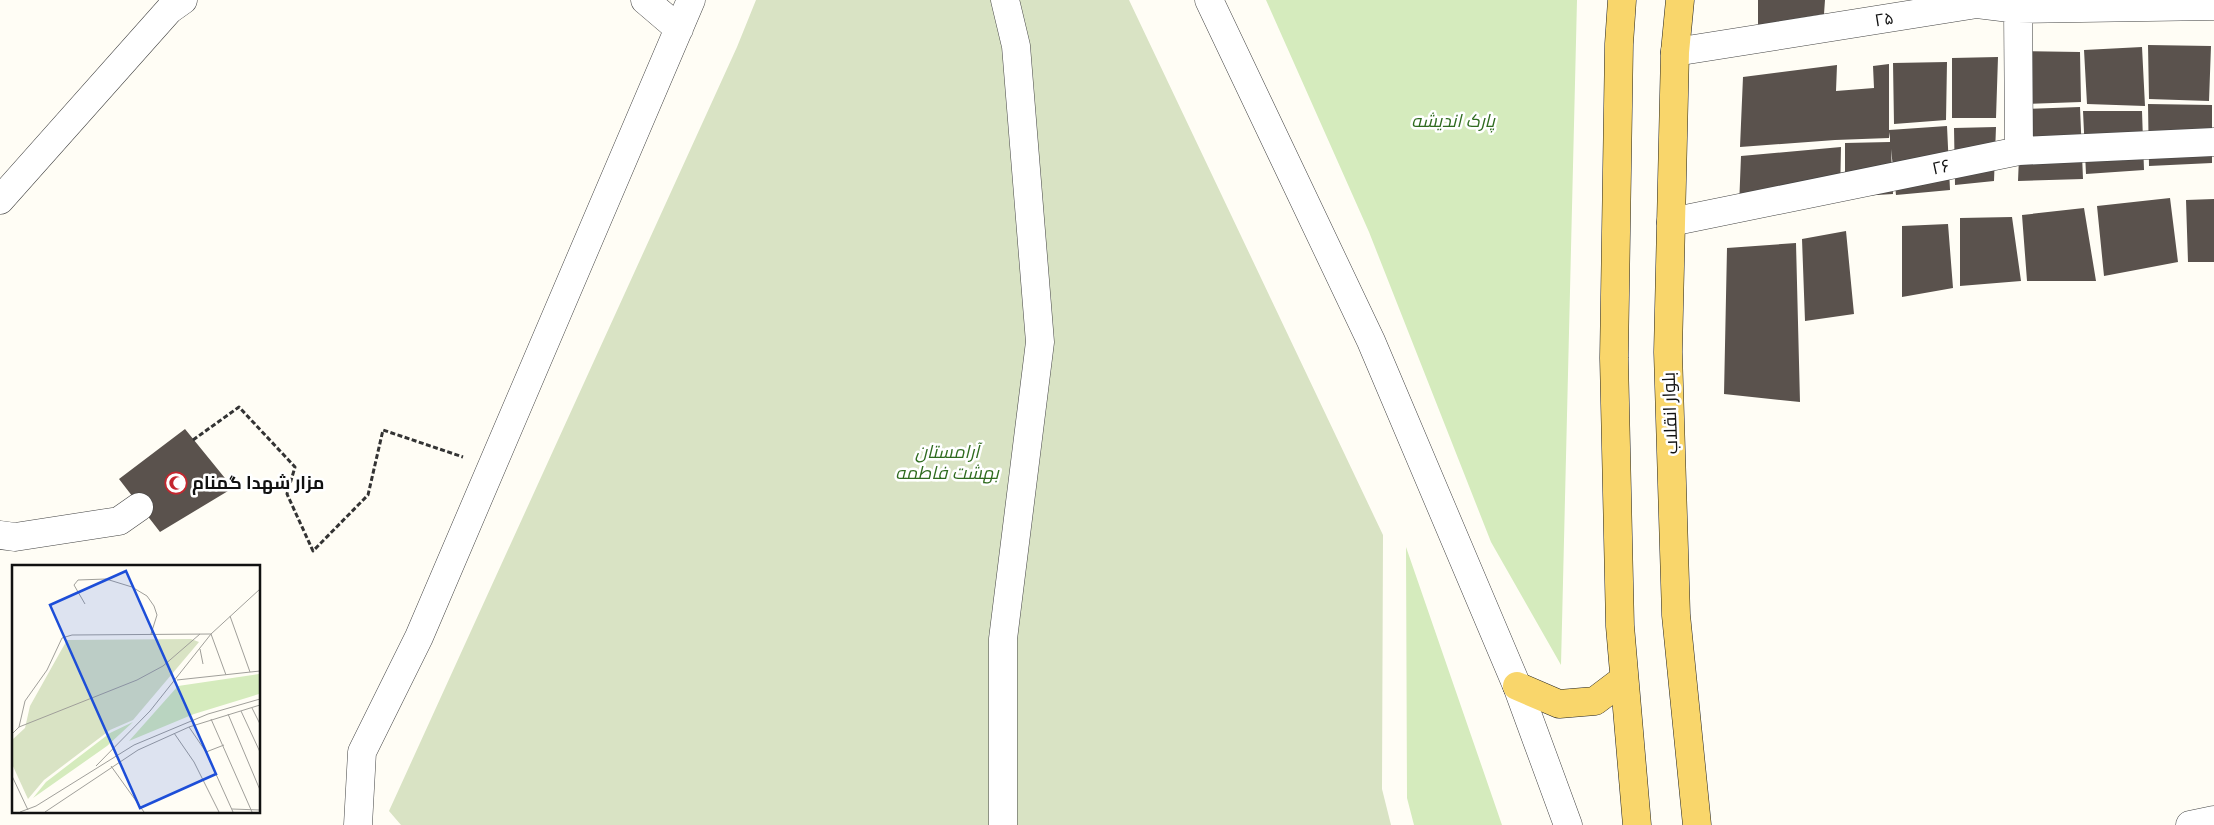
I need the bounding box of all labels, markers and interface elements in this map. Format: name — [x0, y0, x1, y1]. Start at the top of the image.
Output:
street label: ۲۵ — [1872, 5, 1895, 31]
park label: پارک اندیشه — [1411, 108, 1496, 133]
street label: ۲۶ — [1929, 152, 1952, 180]
street label: بلوار انقلاب — [1656, 372, 1682, 455]
park label: آرامستان بهشت فاطمه — [895, 439, 1000, 484]
place label: مزار شهدا گمنام — [192, 470, 324, 495]
mosque icon: مزار شهدا گمنام — [164, 471, 188, 495]
inset map — [12, 565, 260, 812]

